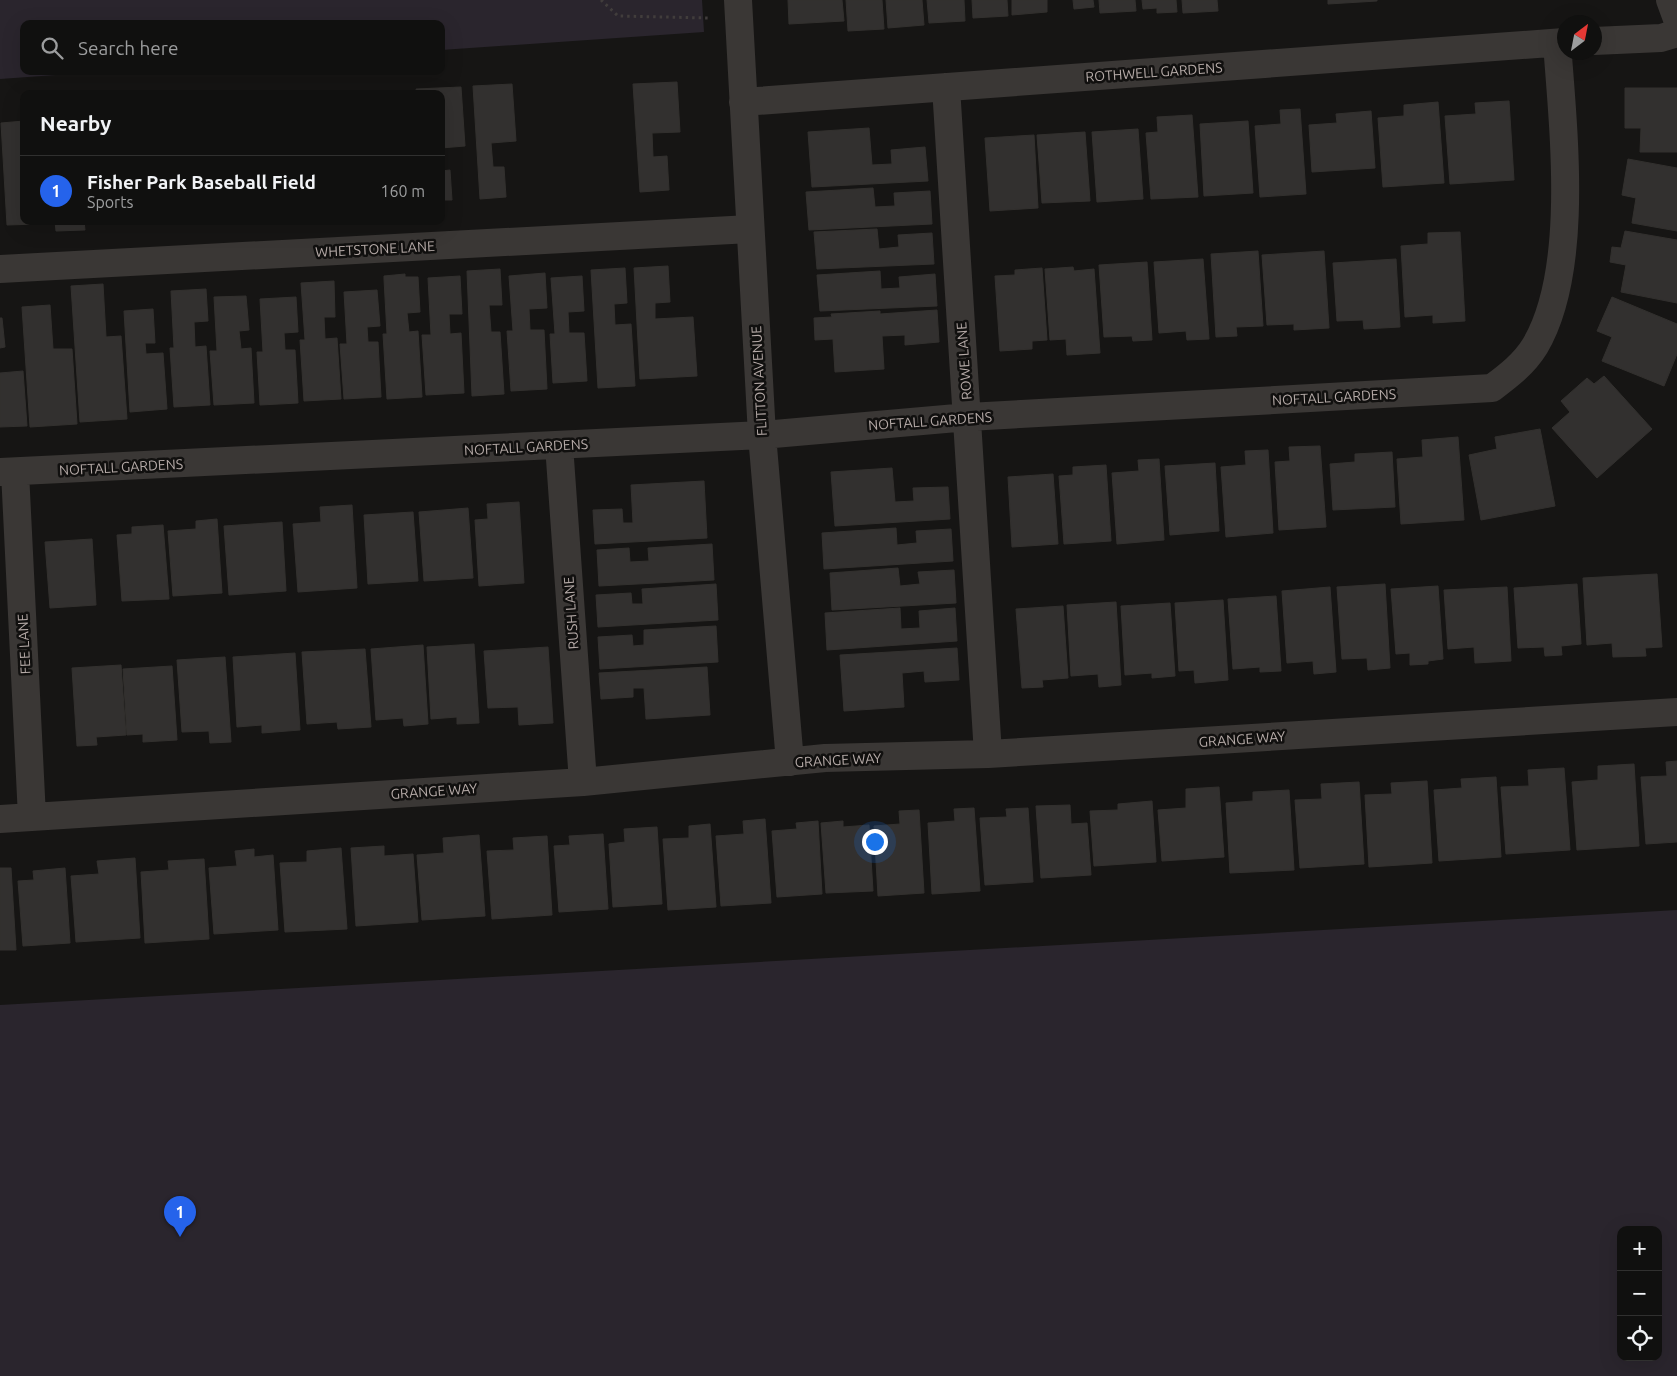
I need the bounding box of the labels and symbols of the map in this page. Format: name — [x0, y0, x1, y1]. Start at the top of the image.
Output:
north arrow — [1557, 15, 1602, 60]
street label: ROTHWELL GARDENS — [1085, 59, 1223, 85]
street label: WHETSTONE LANE — [315, 238, 435, 260]
street label: ROWE LANE — [953, 321, 975, 400]
street label: FLITTON AVENUE — [748, 325, 770, 437]
street label: NOFTALL GARDENS — [1272, 386, 1396, 408]
street label: NOFTALL GARDENS — [867, 409, 993, 433]
street label: NOFTALL GARDENS — [464, 436, 588, 458]
street label: NOFTALL GARDENS — [59, 456, 183, 478]
street label: RUSH LANE — [560, 576, 582, 650]
street label: FEE LANE — [14, 613, 34, 675]
street label: GRANGE WAY — [1198, 728, 1286, 750]
street label: GRANGE WAY — [794, 750, 882, 770]
street label: GRANGE WAY — [390, 780, 478, 802]
your location — [862, 829, 888, 855]
pin: 1 — [164, 1196, 196, 1237]

